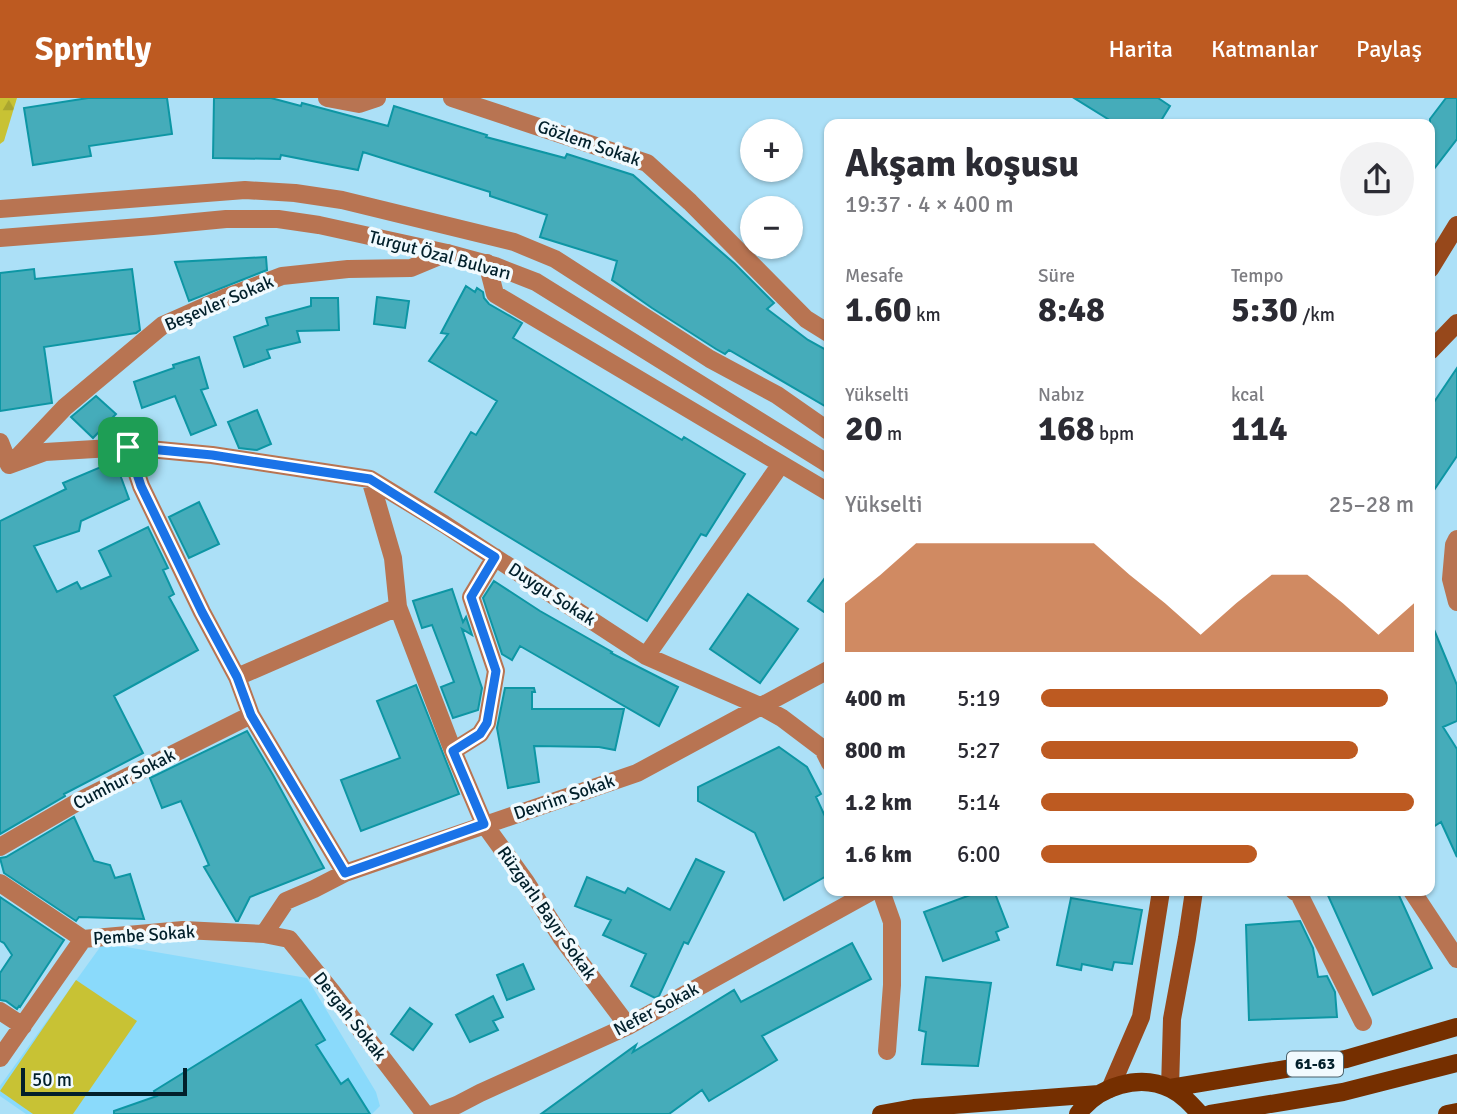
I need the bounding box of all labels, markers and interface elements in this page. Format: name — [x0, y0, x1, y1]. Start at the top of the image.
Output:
text: Sprintly — [35, 29, 151, 70]
text: Harita — [1108, 34, 1173, 64]
text: Katmanlar — [1211, 34, 1318, 64]
text: Paylaş — [1356, 34, 1422, 64]
street label: Gözlem Sokak — [535, 115, 643, 171]
map controls — [740, 119, 803, 259]
button: + — [740, 119, 803, 182]
text: Akşam koşusu — [845, 140, 1079, 187]
button: share — [1340, 142, 1414, 216]
text: 19:37 · 4 × 400 m — [845, 190, 1014, 219]
button: − — [740, 196, 803, 259]
street label: Turgut Özal Bulvarı — [367, 225, 513, 285]
text: Mesafe — [845, 264, 904, 288]
text: Süre — [1038, 264, 1075, 288]
text: Tempo — [1231, 264, 1283, 288]
street label: Beşevler Sokak — [161, 270, 277, 336]
text: 1.60 — [845, 288, 912, 331]
text: 8:48 — [1038, 288, 1105, 331]
text: 5:30 — [1231, 288, 1298, 331]
text: km — [912, 303, 941, 327]
text: /km — [1298, 303, 1335, 327]
text: Yükselti — [845, 383, 909, 407]
text: Nabız — [1038, 383, 1084, 407]
text: kcal — [1231, 383, 1264, 407]
text: 20 — [845, 407, 883, 450]
text: 168 — [1038, 407, 1095, 450]
text: 114 — [1231, 407, 1288, 450]
pin — [98, 417, 158, 477]
text: m — [883, 422, 902, 446]
text: bpm — [1095, 422, 1134, 446]
icon: arrive — [109, 428, 147, 466]
text: Yükselti — [845, 490, 922, 519]
text: 25–28 m — [1329, 490, 1414, 519]
street label: Duygu Sokak — [504, 558, 600, 630]
text: 400 m — [845, 684, 906, 713]
text: 5:19 — [957, 684, 1000, 713]
text: 800 m — [845, 736, 906, 765]
text: 5:27 — [957, 736, 1000, 765]
street label: Cumhur Sokak — [69, 744, 179, 814]
street label: Devrim Sokak — [511, 769, 617, 825]
text: 1.2 km — [845, 788, 912, 817]
text: 5:14 — [957, 788, 1000, 817]
text: 1.6 km — [845, 840, 912, 869]
text: 6:00 — [957, 840, 1000, 869]
street label: Rüzgarlı Bayır Sokak — [493, 842, 601, 984]
street label: Pembe Sokak — [92, 920, 196, 950]
street label: Dergah Sokak — [309, 967, 391, 1065]
street label: Nefer Sokak — [610, 977, 702, 1041]
road number: 61-63 — [1287, 1052, 1343, 1076]
scale bar — [21, 1065, 187, 1097]
text: 50 m — [32, 1068, 72, 1092]

